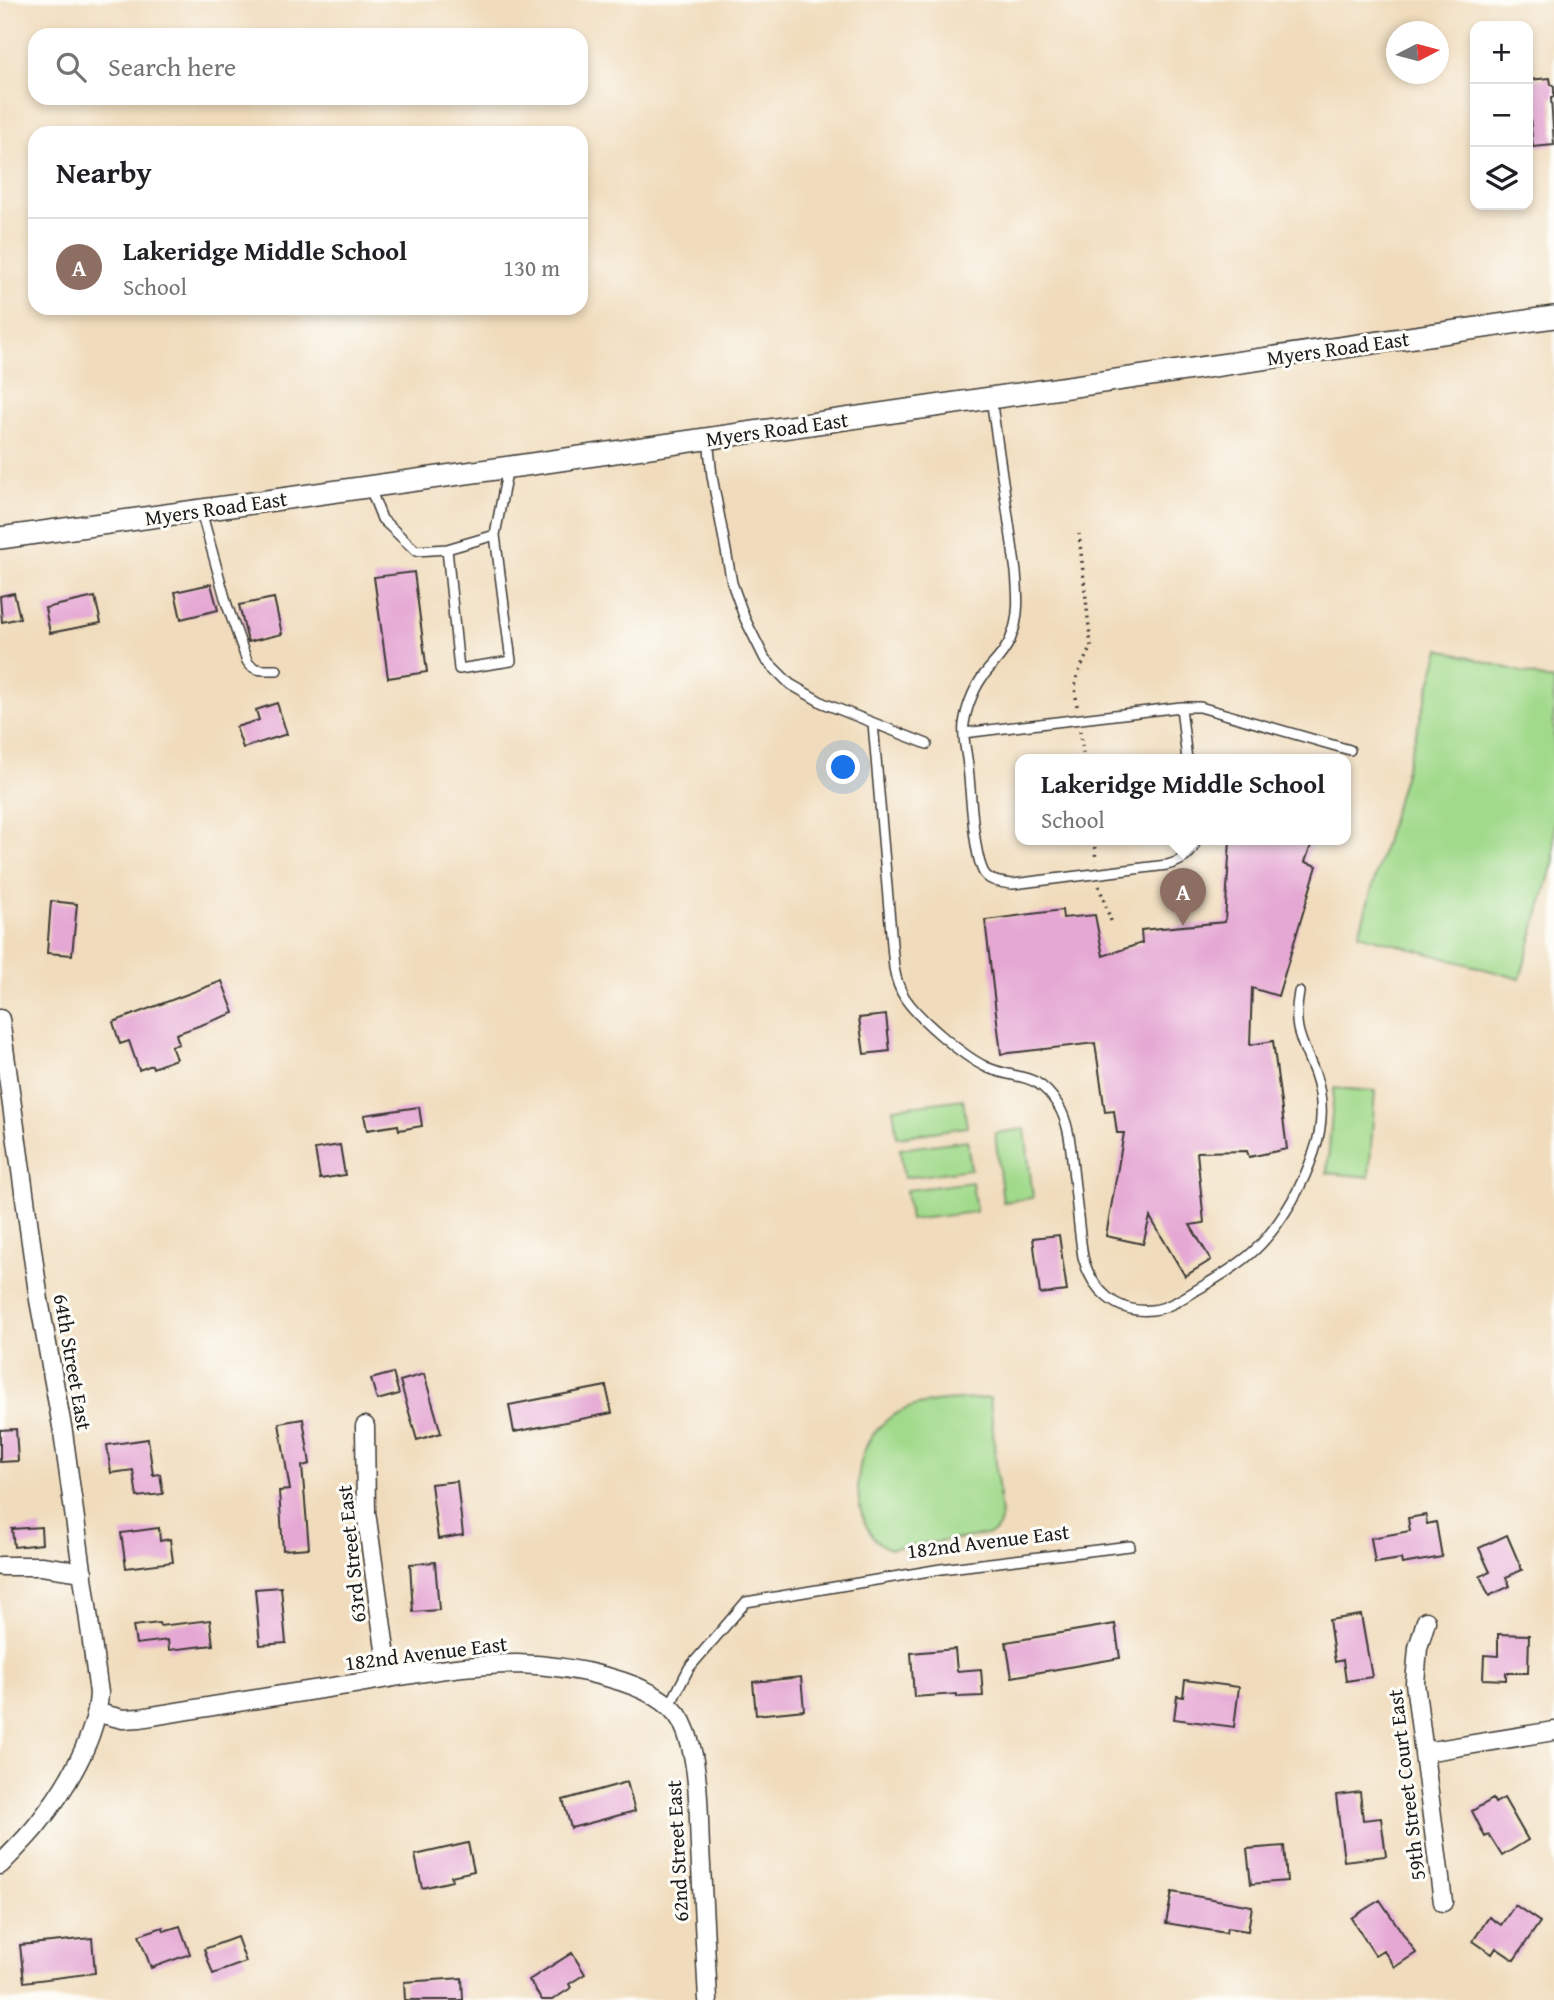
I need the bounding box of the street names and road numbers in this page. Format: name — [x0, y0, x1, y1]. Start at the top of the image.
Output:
street label: Myers Road East — [1265, 323, 1412, 373]
street label: Myers Road East — [704, 404, 851, 454]
street label: Myers Road East — [143, 483, 290, 533]
street label: 64th Street East — [46, 1291, 100, 1433]
street label: 63rd Street East — [328, 1483, 374, 1625]
street label: 182nd Avenue East — [905, 1516, 1072, 1566]
street label: 182nd Avenue East — [343, 1628, 510, 1678]
street label: 59th Street Court East — [1379, 1687, 1433, 1882]
street label: 62nd Street East — [658, 1779, 696, 1923]

